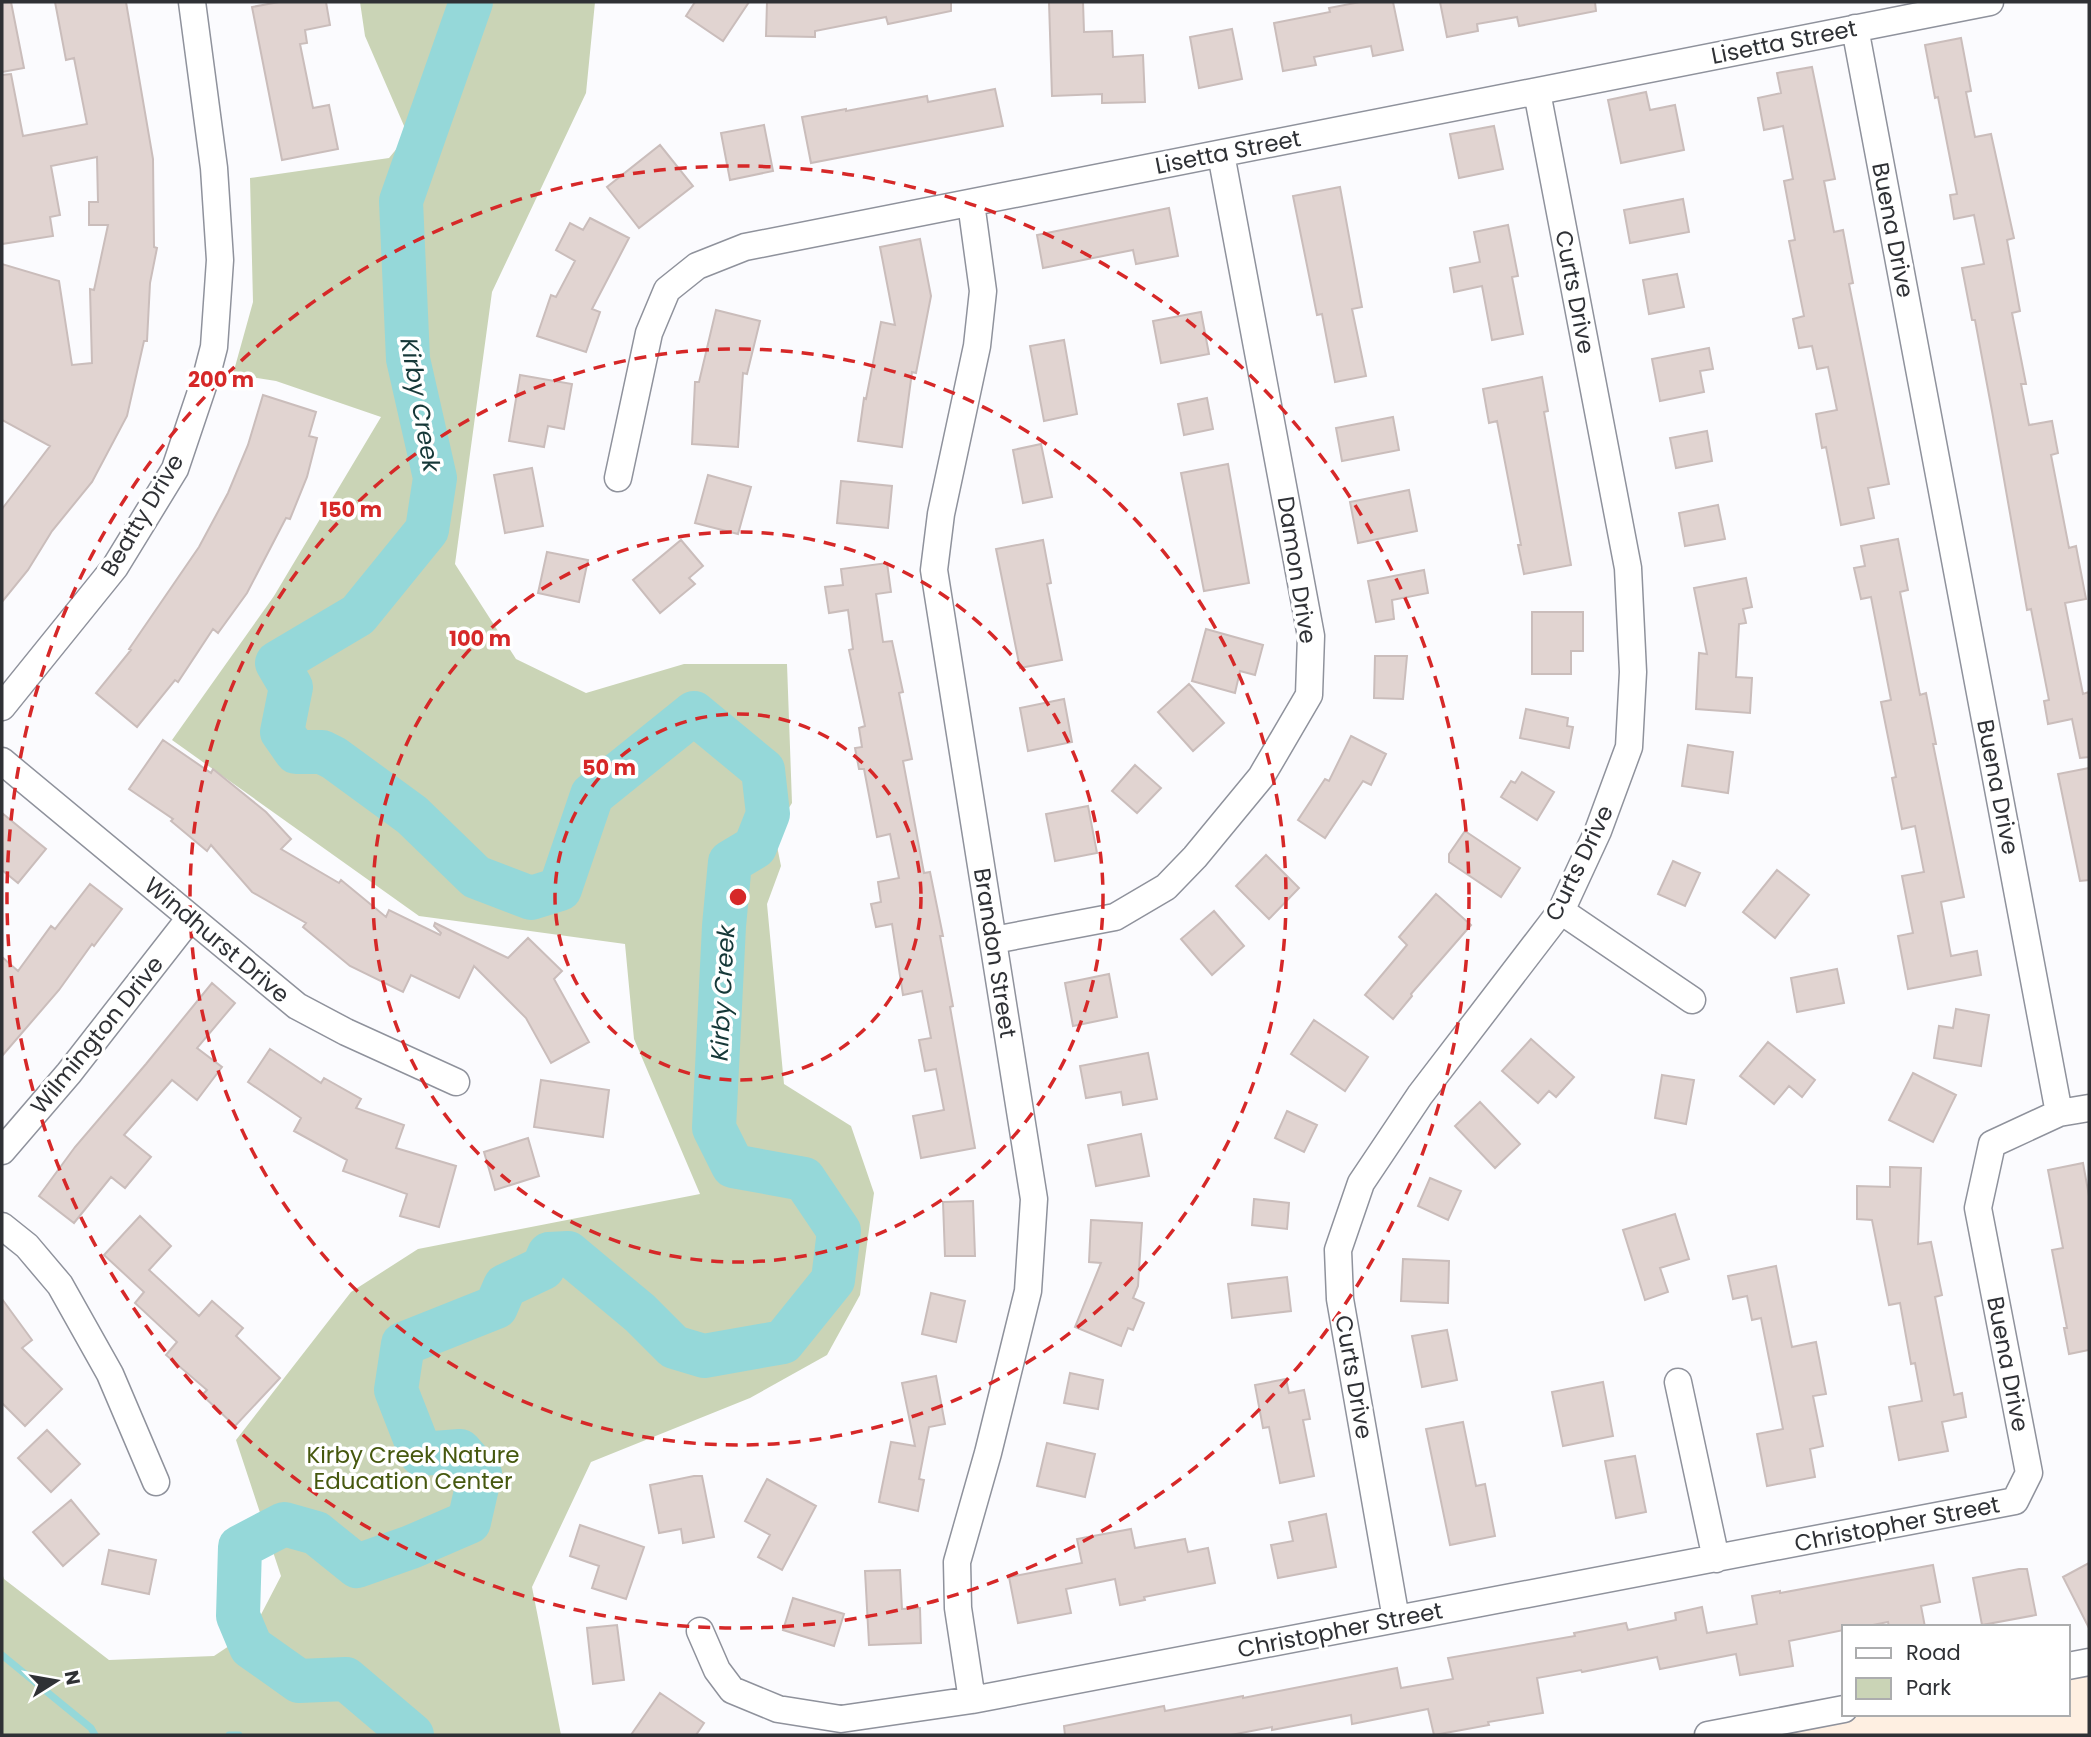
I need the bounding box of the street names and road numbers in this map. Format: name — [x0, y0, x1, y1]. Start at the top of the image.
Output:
street label: Lisetta Street — [1708, 12, 1860, 72]
street label: Lisetta Street — [1152, 122, 1304, 182]
street label: Buena Drive — [1864, 160, 1922, 300]
street label: Curts Drive — [1547, 227, 1603, 357]
street label: Beatty Drive — [93, 448, 191, 582]
street label: Damon Drive — [1270, 494, 1324, 646]
street label: Buena Drive — [1969, 717, 2027, 857]
street label: Curts Drive — [1537, 800, 1621, 926]
street label: Brandon Street — [966, 866, 1024, 1040]
street label: Windhurst Drive — [138, 870, 296, 1010]
street label: Wilmington Drive — [23, 949, 171, 1121]
street label: Buena Drive — [1979, 1294, 2037, 1434]
street label: Curts Drive — [1327, 1313, 1381, 1441]
street label: Christopher Street — [1792, 1488, 2002, 1560]
street label: Christopher Street — [1235, 1594, 1445, 1666]

